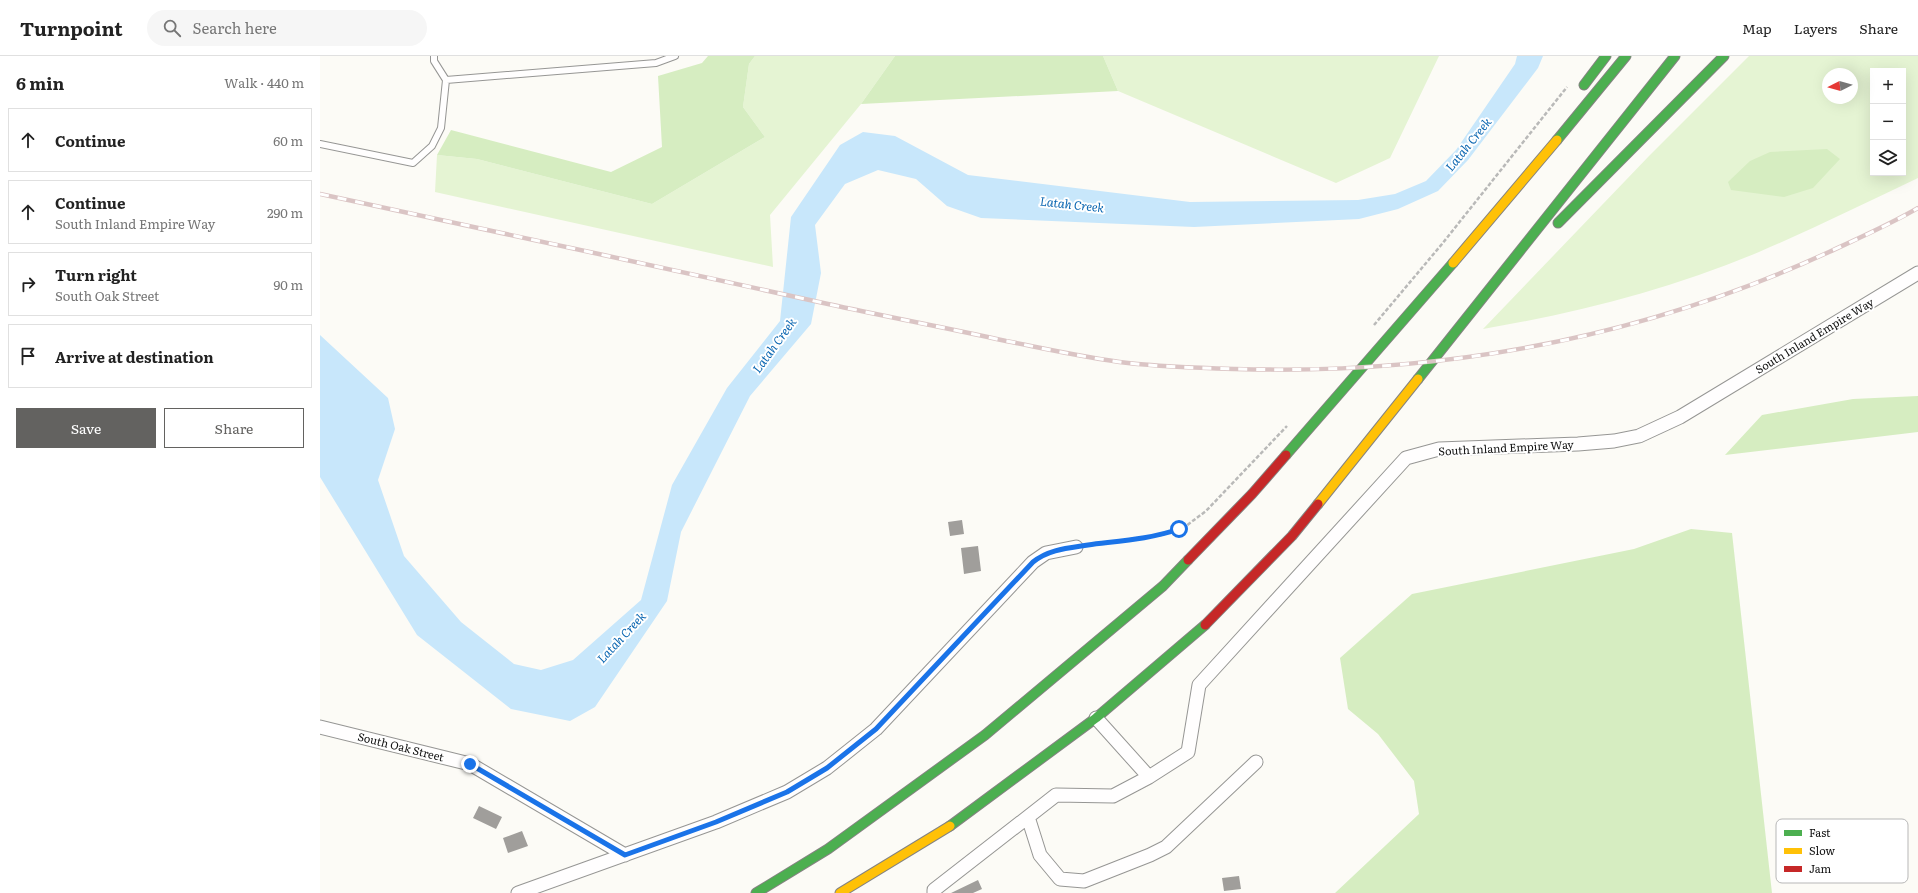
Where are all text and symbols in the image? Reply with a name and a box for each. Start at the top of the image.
search box [147,10,427,46]
text: Turnpoint [20,14,123,42]
text: Search here [193,16,277,39]
icon: search [161,17,183,39]
text: Map [1742,18,1772,38]
text: Layers [1794,18,1837,38]
text: Share [1859,18,1898,38]
north arrow [1822,68,1858,104]
map controls [1870,68,1906,176]
button: + [1870,68,1906,104]
text: 6 min [16,70,64,95]
text: Walk · 440 m [224,73,304,92]
button: − [1870,104,1906,140]
water label: Latah Creek [1441,113,1496,175]
icon: ahead [17,129,39,151]
text: Continue [55,129,125,152]
text: 60 m [273,131,303,150]
button: layers [1870,140,1906,176]
text: Continue [55,191,125,214]
water label: Latah Creek [1039,192,1105,216]
icon: ahead [17,201,39,223]
text: 290 m [267,203,303,222]
text: South Inland Empire Way [55,214,215,233]
text: Turn right [55,263,137,286]
icon: right [17,273,39,295]
text: 90 m [273,275,303,294]
text: South Oak Street [55,286,159,305]
street label: South Inland Empire Way [1752,293,1877,377]
water label: Latah Creek [748,313,800,376]
icon: arrive [17,345,39,367]
text: Arrive at destination [55,345,214,368]
button: Save [16,408,156,448]
button: Share [164,408,304,448]
street label: South Inland Empire Way [1438,435,1575,459]
route start [1170,520,1188,538]
water label: Latah Creek [592,607,650,667]
street label: South Oak Street [356,728,446,765]
route end [461,755,479,773]
legend [1776,819,1908,883]
text: Fast [1809,824,1831,840]
text: Slow [1809,842,1835,858]
text: Jam [1809,860,1832,876]

